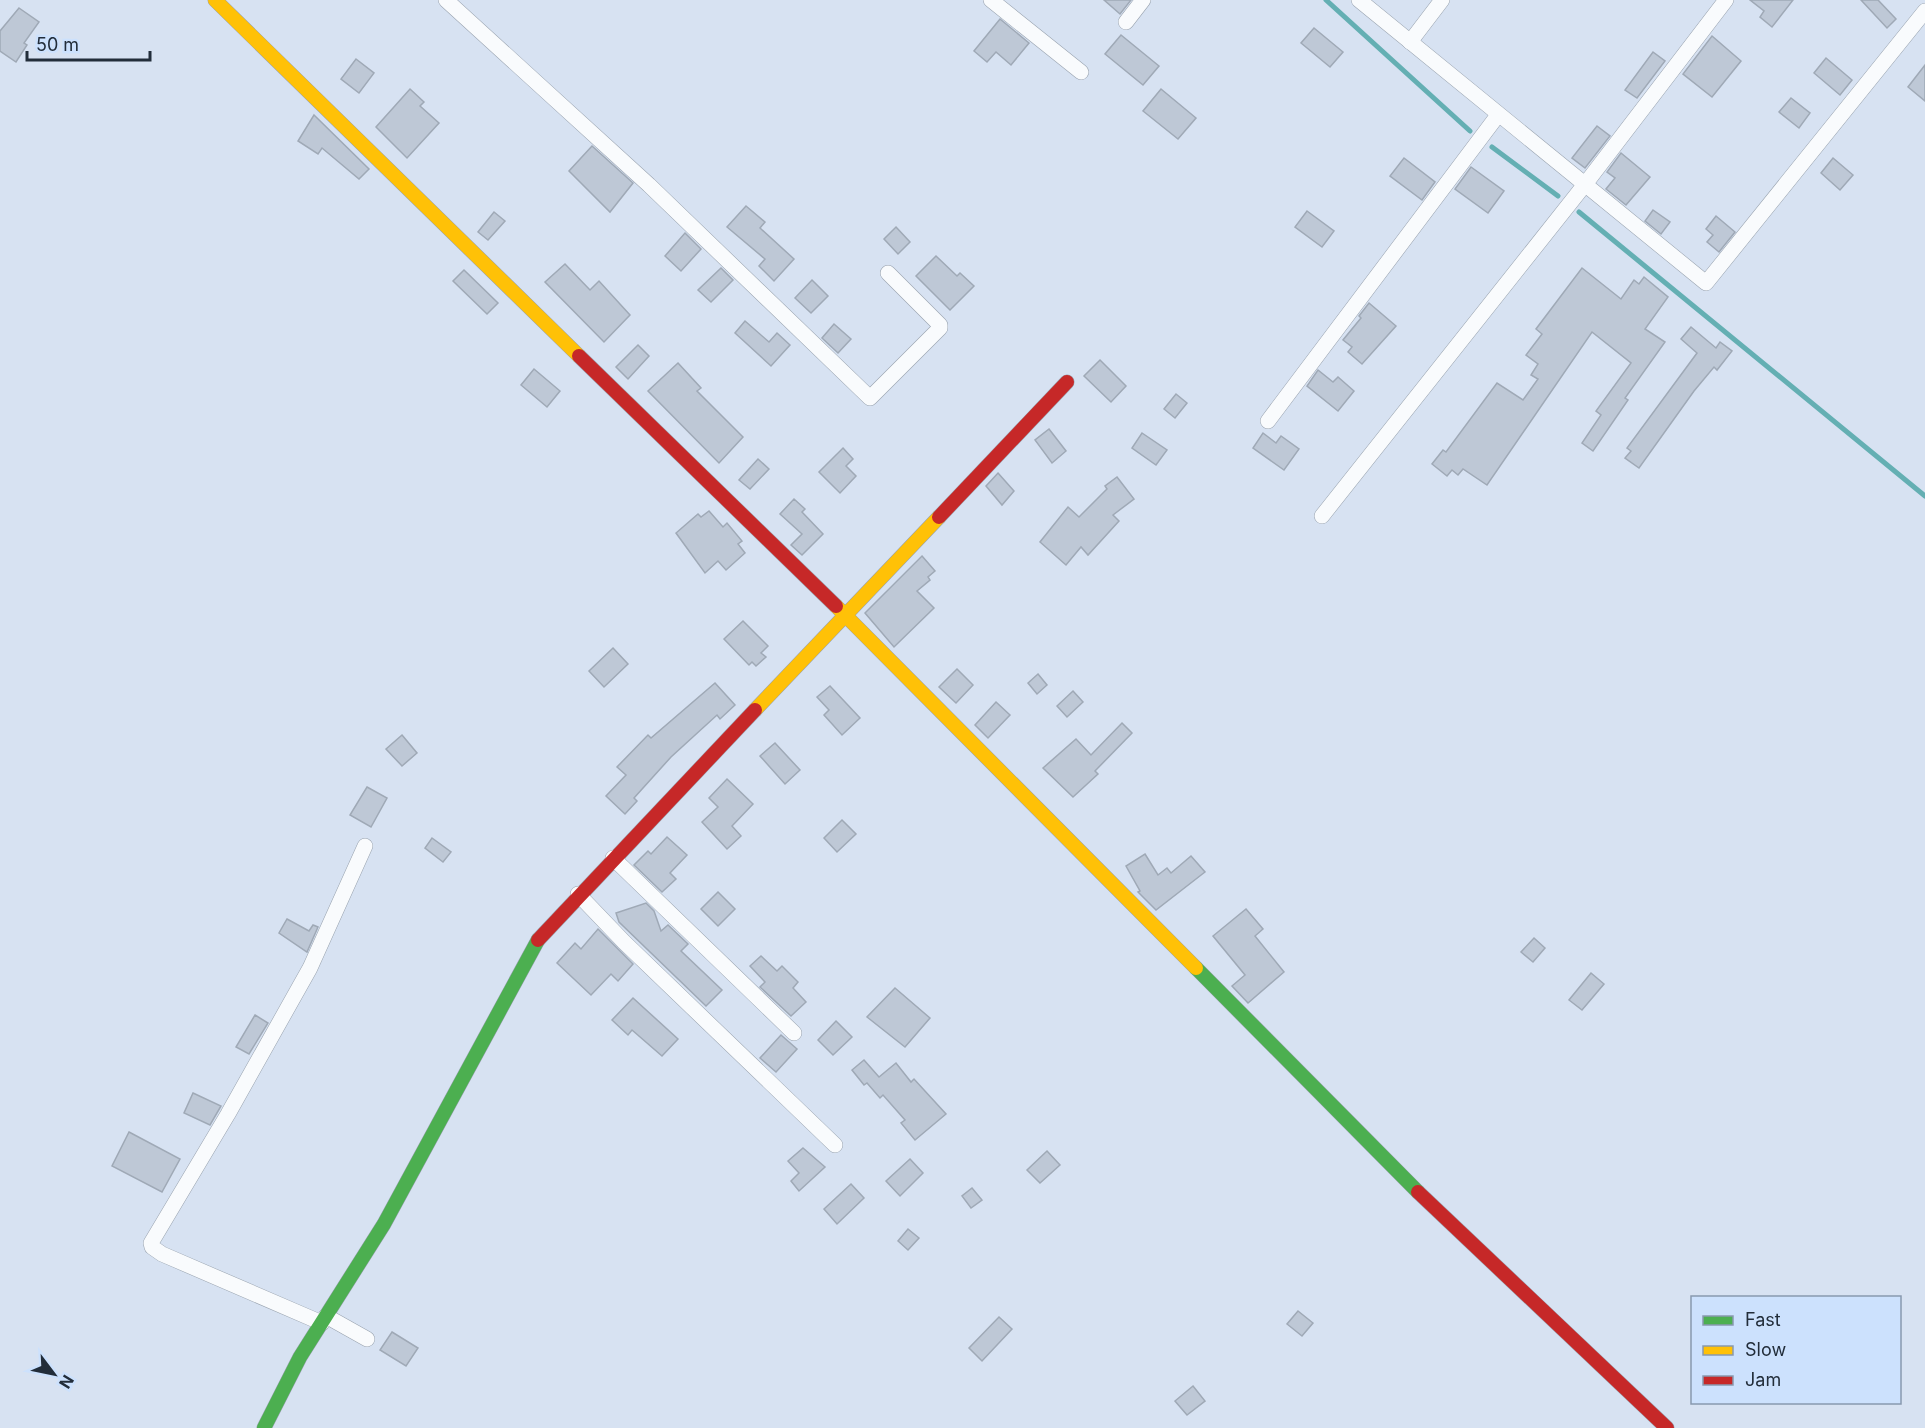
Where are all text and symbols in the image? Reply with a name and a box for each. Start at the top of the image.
scale bar [27,24,150,62]
text: 50 m [36,34,79,55]
legend [1691,1296,1901,1404]
text: Fast [1745,1309,1781,1330]
text: Slow [1745,1339,1786,1360]
north arrow [24,1344,84,1404]
text: Jam [1745,1369,1781,1390]
text: N [55,1371,78,1392]

